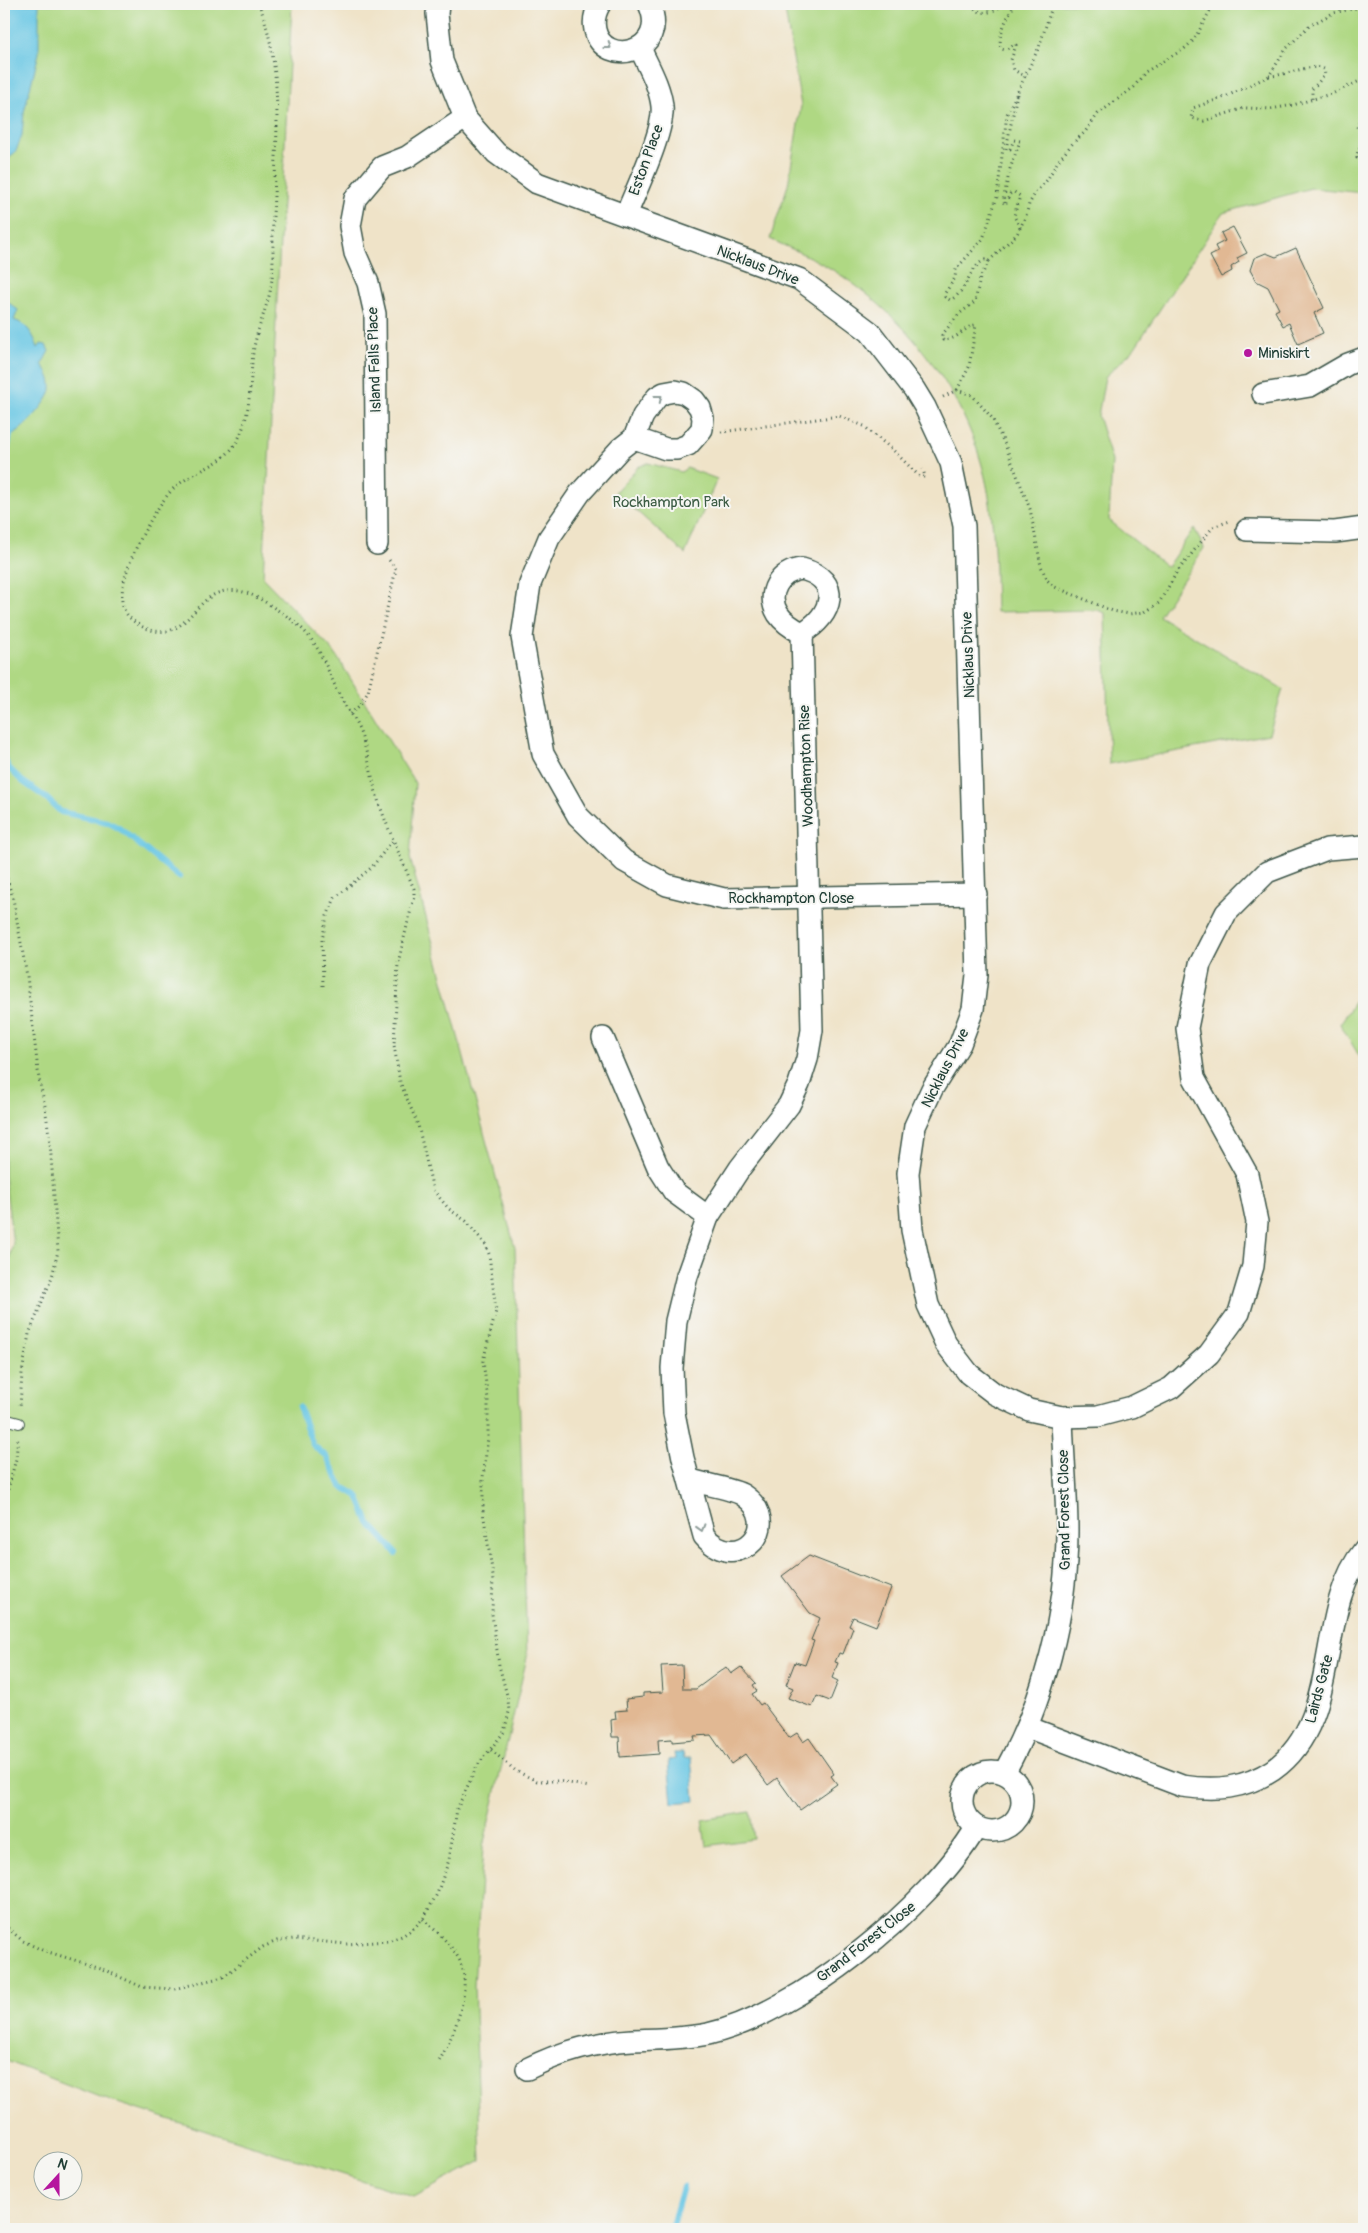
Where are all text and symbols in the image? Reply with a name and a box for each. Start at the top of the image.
one-way arrow [602,40,611,48]
street label: Eston Place [625,122,668,198]
street label: Nicklaus Drive [714,241,802,290]
street label: Island Falls Place [363,306,386,413]
place label: Miniskirt [1258,344,1310,363]
marker: Miniskirt [1242,347,1254,359]
one-way arrow [654,395,663,404]
park label: Rockhampton Park [613,493,730,512]
street label: Nicklaus Drive [957,611,980,699]
street label: Woodhampton Rise [795,704,818,827]
street label: Rockhampton Close [728,889,854,908]
street label: Nicklaus Drive [917,1025,974,1111]
street label: Grand Forest Close [1054,1449,1075,1570]
one-way arrow [696,1523,706,1531]
street label: Lairds Gate [1301,1652,1338,1726]
street label: Grand Forest Close [813,1897,920,1987]
north arrow [32,2150,82,2200]
text: N [55,2155,70,2174]

